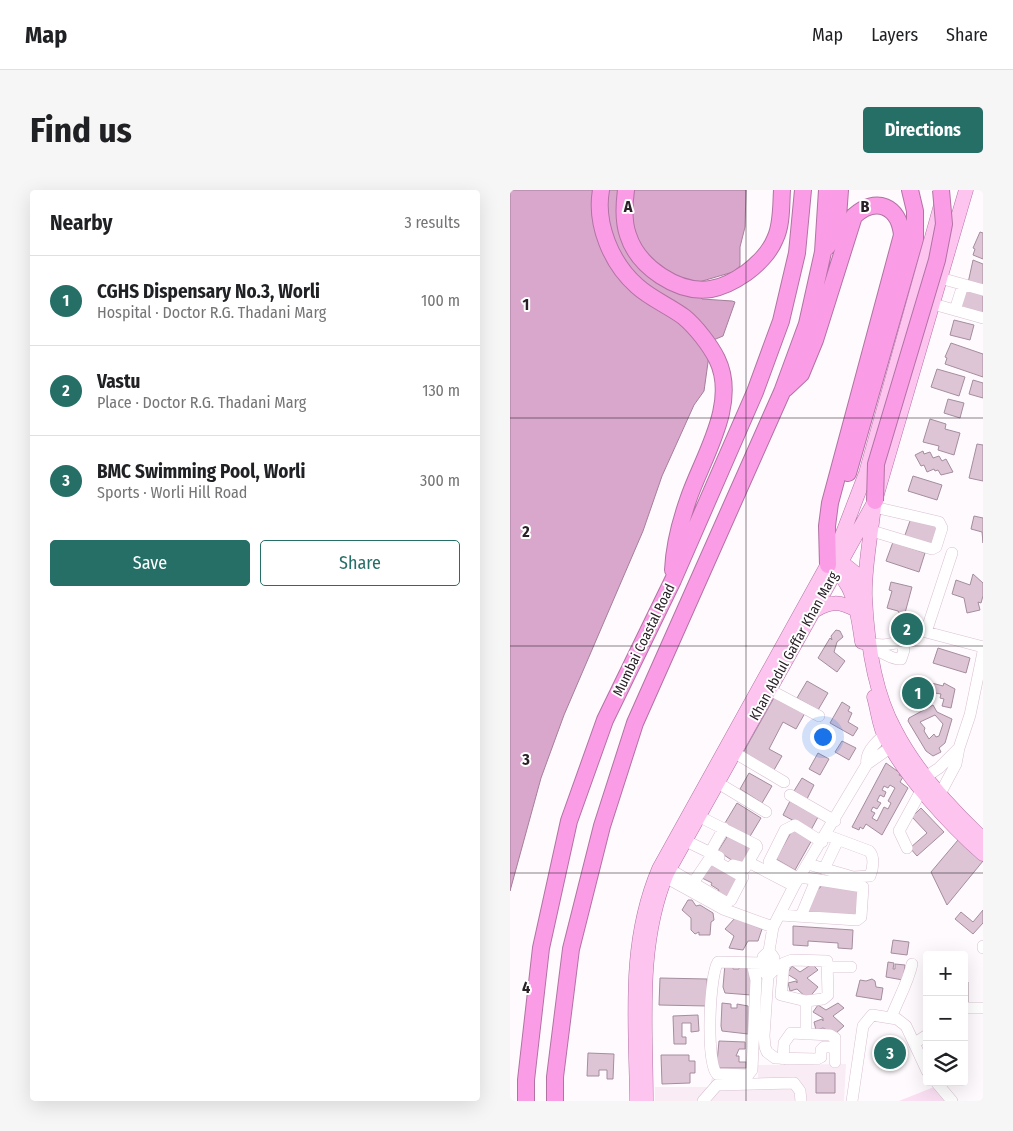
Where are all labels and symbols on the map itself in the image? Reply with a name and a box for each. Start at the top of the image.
text: A [623,197,633,216]
text: B [861,197,870,216]
text: 1 [523,295,529,314]
text: 2 [521,522,530,541]
street label: Khan Abdul Gaffar Khan Marg [746,568,842,723]
street label: Mumbai Coastal Road [609,581,679,699]
pin: 2 [891,610,923,648]
pin: 1 [902,674,934,712]
your location [810,724,836,750]
text: 3 [521,750,530,769]
text: 4 [522,978,530,997]
pin: 3 [874,1034,906,1072]

